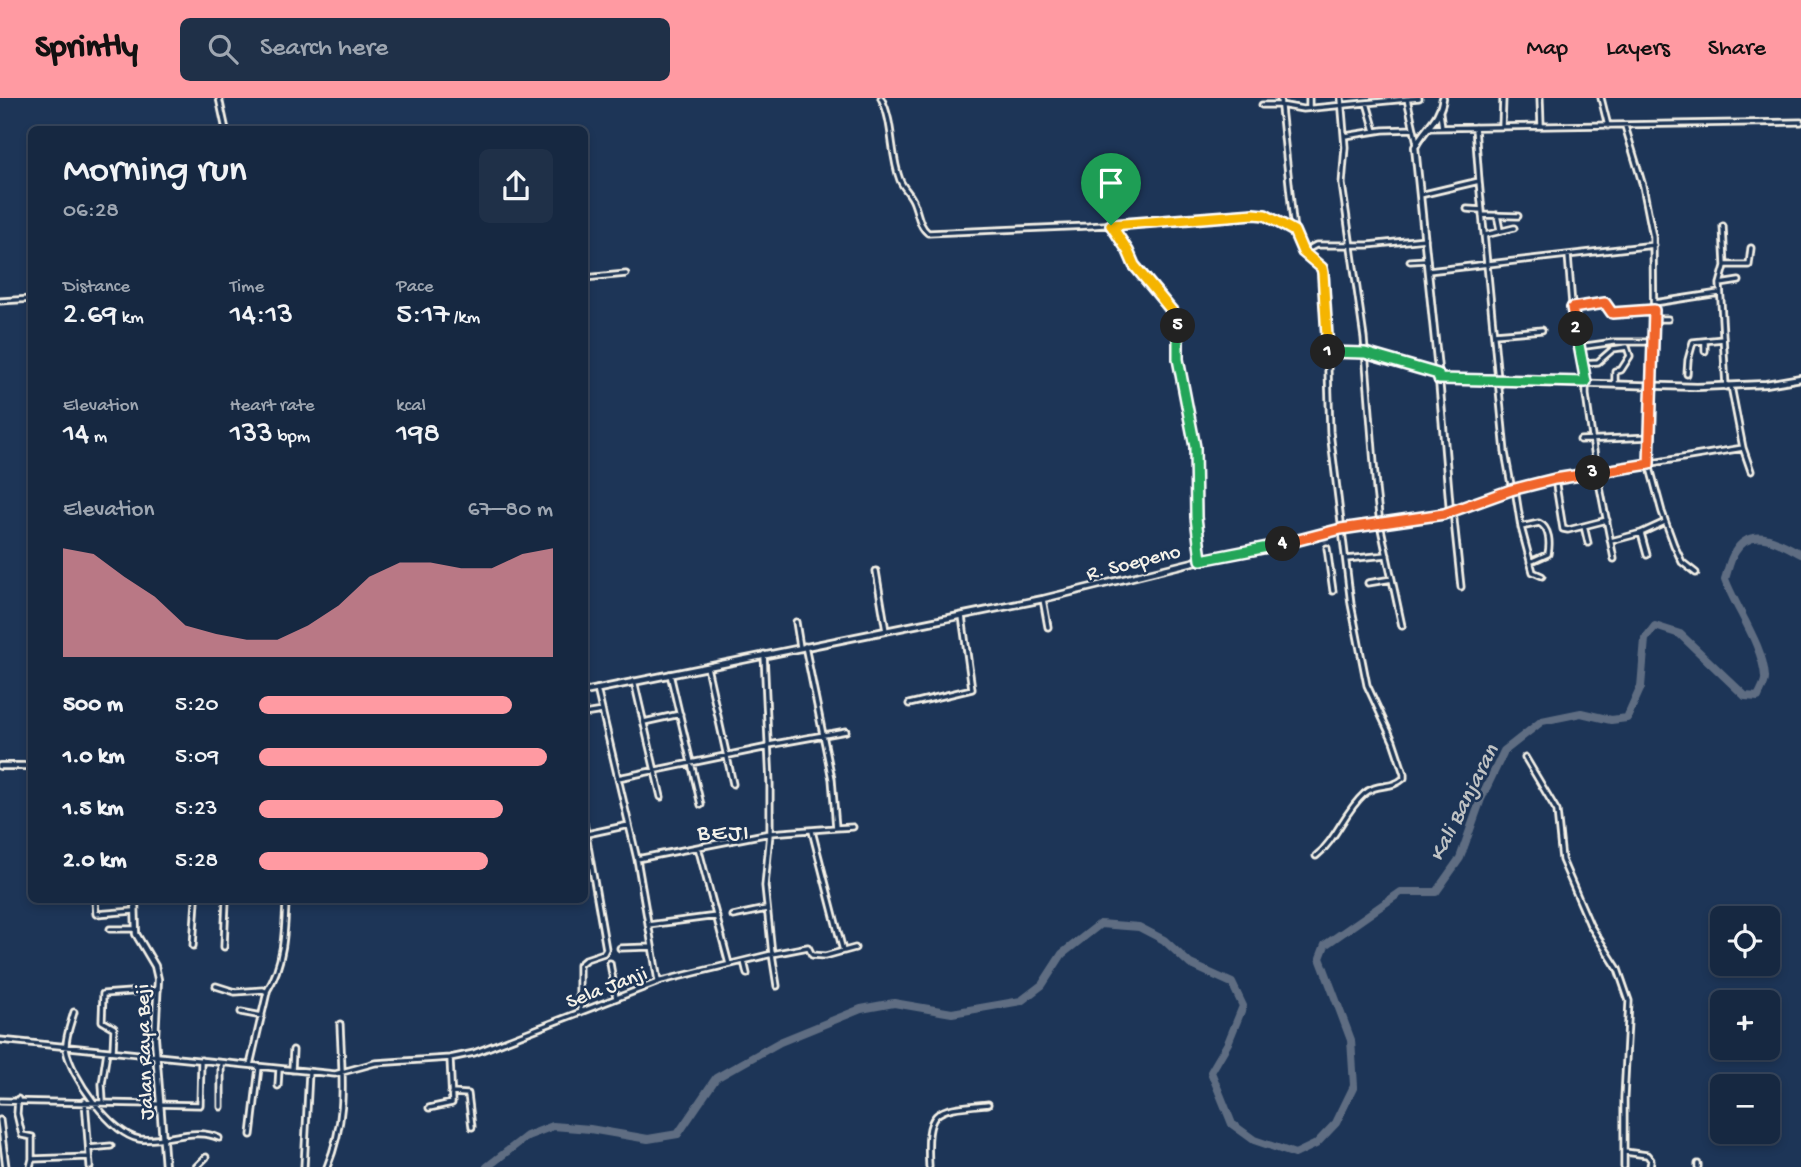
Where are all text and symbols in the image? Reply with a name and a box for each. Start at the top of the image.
search box [180,18,670,81]
text: Sprintly [35,30,138,68]
icon: search [204,30,242,68]
text: Search here [260,34,388,65]
text: Map [1526,35,1568,64]
text: Layers [1606,35,1670,64]
text: Share [1708,35,1766,64]
button: share [479,149,553,223]
text: Morning run [63,150,247,194]
pin [1081,153,1141,225]
icon: arrive [1092,164,1130,202]
text: 06:28 [63,198,119,225]
text: Distance [63,276,130,299]
text: Time [230,276,264,299]
text: Pace [396,276,434,299]
text: 2.69 [63,299,117,334]
text: 14:13 [230,299,293,334]
text: 5:17 [396,299,449,334]
text: km [117,307,144,330]
text: /km [449,307,480,330]
pin: 5 [1160,308,1196,344]
pin: 2 [1558,312,1594,346]
text: 5 [1173,314,1183,337]
text: 2 [1571,317,1580,340]
pin: 1 [1310,334,1346,370]
text: 1 [1324,340,1331,363]
text: Elevation [63,395,139,418]
text: Heart rate [230,395,315,418]
text: kcal [396,395,426,418]
text: 14 [63,418,89,453]
text: 133 [230,418,273,453]
text: 198 [396,418,440,453]
text: m [89,426,107,449]
text: bpm [273,426,310,449]
pin: 3 [1576,456,1610,490]
text: 3 [1588,461,1597,484]
text: Elevation [63,497,154,524]
text: 67–80 m [468,497,553,524]
pin: 4 [1266,526,1300,562]
text: 4 [1278,532,1287,555]
street label: R. Soepeno [1084,541,1184,588]
text: 500 m [63,692,123,719]
text: 5:20 [175,692,219,719]
water label: Kali Banjaran [1424,740,1507,867]
text: 1.0 km [63,744,125,771]
text: 5:09 [175,744,219,771]
text: 1.5 km [63,796,124,823]
text: 5:23 [175,796,218,823]
district label: BEJI [696,820,751,849]
text: 2.0 km [63,848,127,875]
text: 5:28 [175,848,218,875]
map controls [1710,906,1780,1144]
button: locate [1710,906,1780,976]
street label: Sela Janji [563,962,652,1016]
street label: Jalan Raya Beji [132,984,161,1120]
button: + [1710,990,1780,1060]
button: − [1710,1074,1780,1144]

